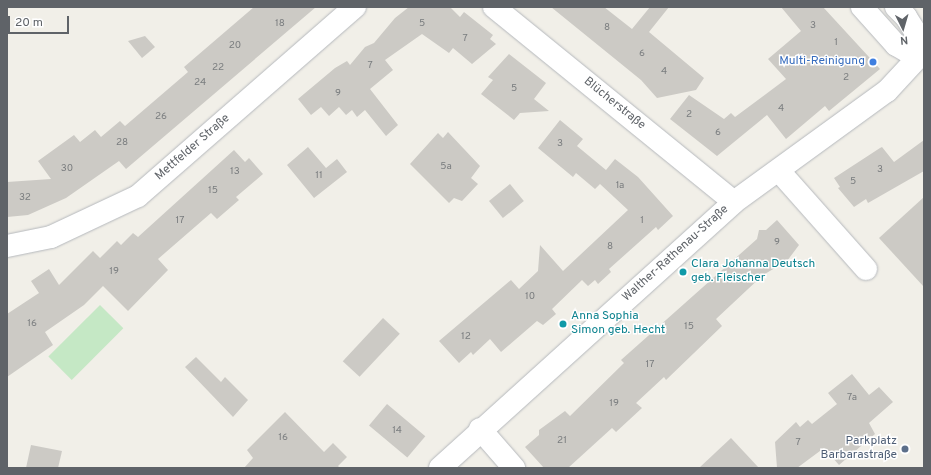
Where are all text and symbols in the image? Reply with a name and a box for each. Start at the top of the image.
scale bar [10,8,71,34]
north arrow [883,8,923,48]
text: 20 m [15,15,43,31]
house number: 18 [275,18,285,30]
house number: 5 [419,18,425,30]
house number: 3 [810,20,816,32]
house number: 8 [604,22,610,34]
house number: 7 [462,33,468,45]
text: N [899,33,909,47]
house number: 1 [834,37,838,49]
house number: 20 [229,40,241,52]
house number: 6 [639,48,645,60]
place label: Multi-Reinigung [779,55,865,69]
marker: Multi-Reinigung [868,57,878,67]
house number: 7 [367,60,373,72]
house number: 22 [212,62,224,74]
house number: 4 [661,66,667,78]
house number: 2 [843,72,849,84]
street label: Blücherstraße [580,75,648,133]
house number: 24 [194,77,206,89]
house number: 5 [511,83,517,95]
house number: 9 [335,88,341,100]
house number: 4 [778,103,784,115]
house number: 2 [686,109,692,121]
house number: 26 [155,111,167,123]
street label: Mettfelder Straße [153,112,233,184]
house number: 6 [715,127,721,139]
house number: 28 [116,137,128,149]
house number: 3 [557,138,563,150]
house number: 5a [440,161,452,173]
house number: 30 [61,163,73,175]
house number: 3 [877,164,883,176]
house number: 13 [230,166,240,178]
house number: 11 [315,170,323,182]
house number: 5 [850,176,856,188]
house number: 1a [616,180,624,192]
house number: 15 [208,185,218,197]
house number: 32 [19,192,31,204]
street label: Walther-Rathenau-Straße [620,203,732,305]
house number: 17 [176,215,184,227]
house number: 1 [640,215,644,227]
house number: 9 [774,237,780,249]
house number: 8 [607,241,613,253]
place label: Clara Johanna Deutsch geb. Fleischer [691,258,815,286]
house number: 19 [109,266,119,278]
marker: Clara Johanna Deutsch geb. Fleischer [678,267,688,277]
house number: 10 [525,291,535,303]
place label: Anna Sophia Simon geb. Hecht [571,310,665,338]
house number: 16 [27,318,37,330]
marker: Anna Sophia Simon geb. Hecht [558,319,568,329]
house number: 15 [684,321,694,333]
house number: 12 [461,331,471,343]
house number: 17 [646,359,654,371]
house number: 7a [847,392,857,404]
house number: 19 [609,398,619,410]
house number: 14 [392,425,402,437]
house number: 16 [278,432,288,444]
house number: 21 [557,435,567,447]
place label: Parkplatz Barbarastraße [820,435,897,463]
house number: 7 [795,437,801,449]
marker: Parkplatz Barbarastraße [900,444,910,454]

